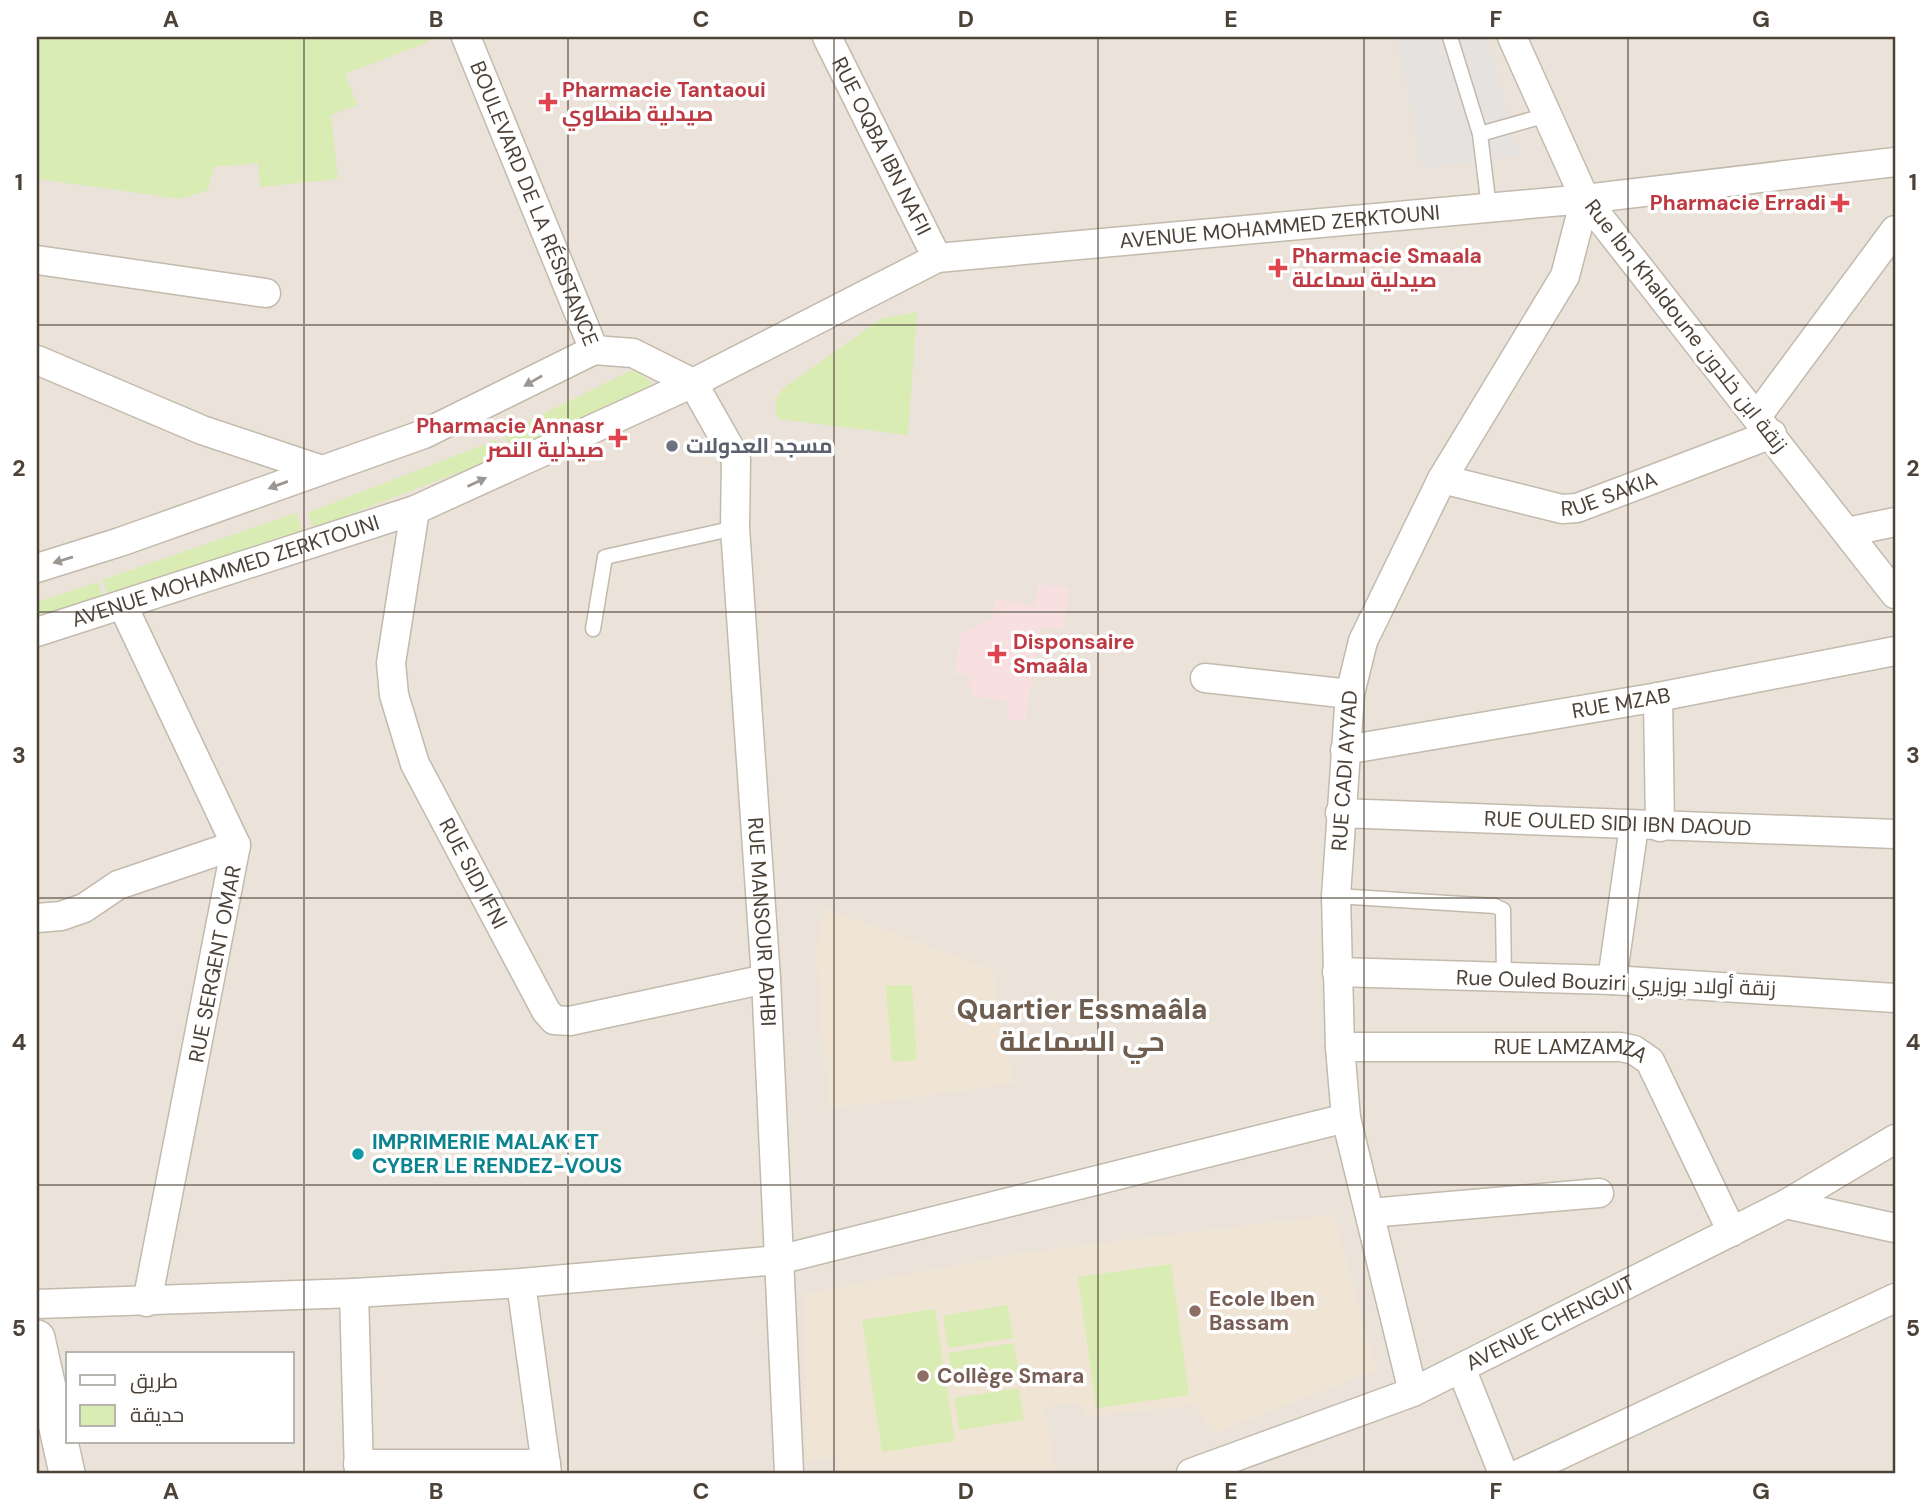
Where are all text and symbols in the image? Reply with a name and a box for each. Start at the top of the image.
text: A [163,4,179,34]
text: B [429,4,443,34]
text: C [693,4,709,34]
text: D [958,4,974,34]
text: E [1224,4,1238,34]
text: F [1490,4,1503,34]
text: G [1752,4,1770,34]
street label: RUE OQBA IBN NAFII [825,52,937,240]
street label: BOULEVARD DE LA RÉSISTANCE [463,57,605,350]
place label: Pharmacie Tantaoui صيدلية طنطاوي [562,76,766,131]
marker: Pharmacie Tantaoui صيدلية طنطاوي [540,94,556,110]
text: 1 [15,167,23,197]
text: 1 [1909,167,1917,197]
place label: Pharmacie Erradi [1650,189,1826,217]
street label: Rue Ibn Khaldoune زنقة ابن خلدون [1578,194,1794,458]
marker: Pharmacie Erradi [1832,195,1848,211]
street label: AVENUE MOHAMMED ZERKTOUNI [1118,198,1441,255]
place label: Pharmacie Smaala صيدلية سماعلة [1292,242,1482,294]
marker: Pharmacie Smaala صيدلية سماعلة [1270,260,1286,276]
one-way arrow [524,375,543,387]
place label: Pharmacie Annasr صيدلية النصر [416,412,604,464]
marker: Pharmacie Annasr صيدلية النصر [610,430,626,446]
place label: مسجد العدولات [686,432,833,460]
marker: مسجد العدولات [664,438,680,454]
text: 2 [12,453,26,483]
text: 2 [1906,453,1920,483]
street label: RUE SAKIA [1560,465,1661,523]
one-way arrow [467,476,487,488]
one-way arrow [267,479,288,490]
street label: AVENUE MOHAMMED ZERKTOUNI [68,508,383,634]
one-way arrow [52,555,73,565]
place label: Disponsaire Smaâla [1013,628,1135,680]
marker: Disponsaire Smaâla [987,644,1007,664]
street label: RUE MZAB [1570,681,1673,725]
street label: RUE CADI AYYAD [1325,689,1364,852]
text: 3 [12,740,26,770]
text: 3 [1906,740,1920,770]
street label: RUE OULED SIDI IBN DAOUD [1484,804,1752,843]
street label: RUE SIDI IFNI [432,813,514,934]
street label: RUE MANSOUR DAHBI [741,816,782,1027]
street label: RUE SERGENT OMAR [182,863,248,1065]
street label: Rue Ouled Bouziri زنقة أولاد بوزيري [1455,963,1776,1005]
district label: Quartier Essmaâla حي السماعلة [957,991,1207,1064]
text: 4 [12,1027,27,1057]
text: 4 [1906,1027,1921,1057]
street label: RUE LAMZAMZA [1494,1033,1654,1070]
place label: IMPRIMERIE MALAK ET CYBER LE RENDEZ-VOUS [372,1128,622,1180]
marker: IMPRIMERIE MALAK ET CYBER LE RENDEZ-VOUS [350,1146,366,1162]
street label: AVENUE CHENGUIT [1461,1268,1640,1377]
place label: Ecole Iben Bassam [1209,1285,1315,1337]
marker: Ecole Iben Bassam [1187,1303,1203,1319]
text: 5 [12,1313,26,1343]
text: 5 [1906,1313,1920,1343]
legend [66,1352,294,1444]
place label: Collège Smara [937,1362,1084,1390]
text: طريق [130,1367,178,1395]
marker: Collège Smara [915,1368,931,1384]
text: حديقة [130,1401,184,1429]
text: A [163,1476,179,1506]
text: B [429,1476,443,1506]
text: C [693,1476,709,1506]
text: D [958,1476,974,1506]
text: E [1224,1476,1238,1506]
text: F [1490,1476,1503,1506]
text: G [1752,1476,1770,1506]

